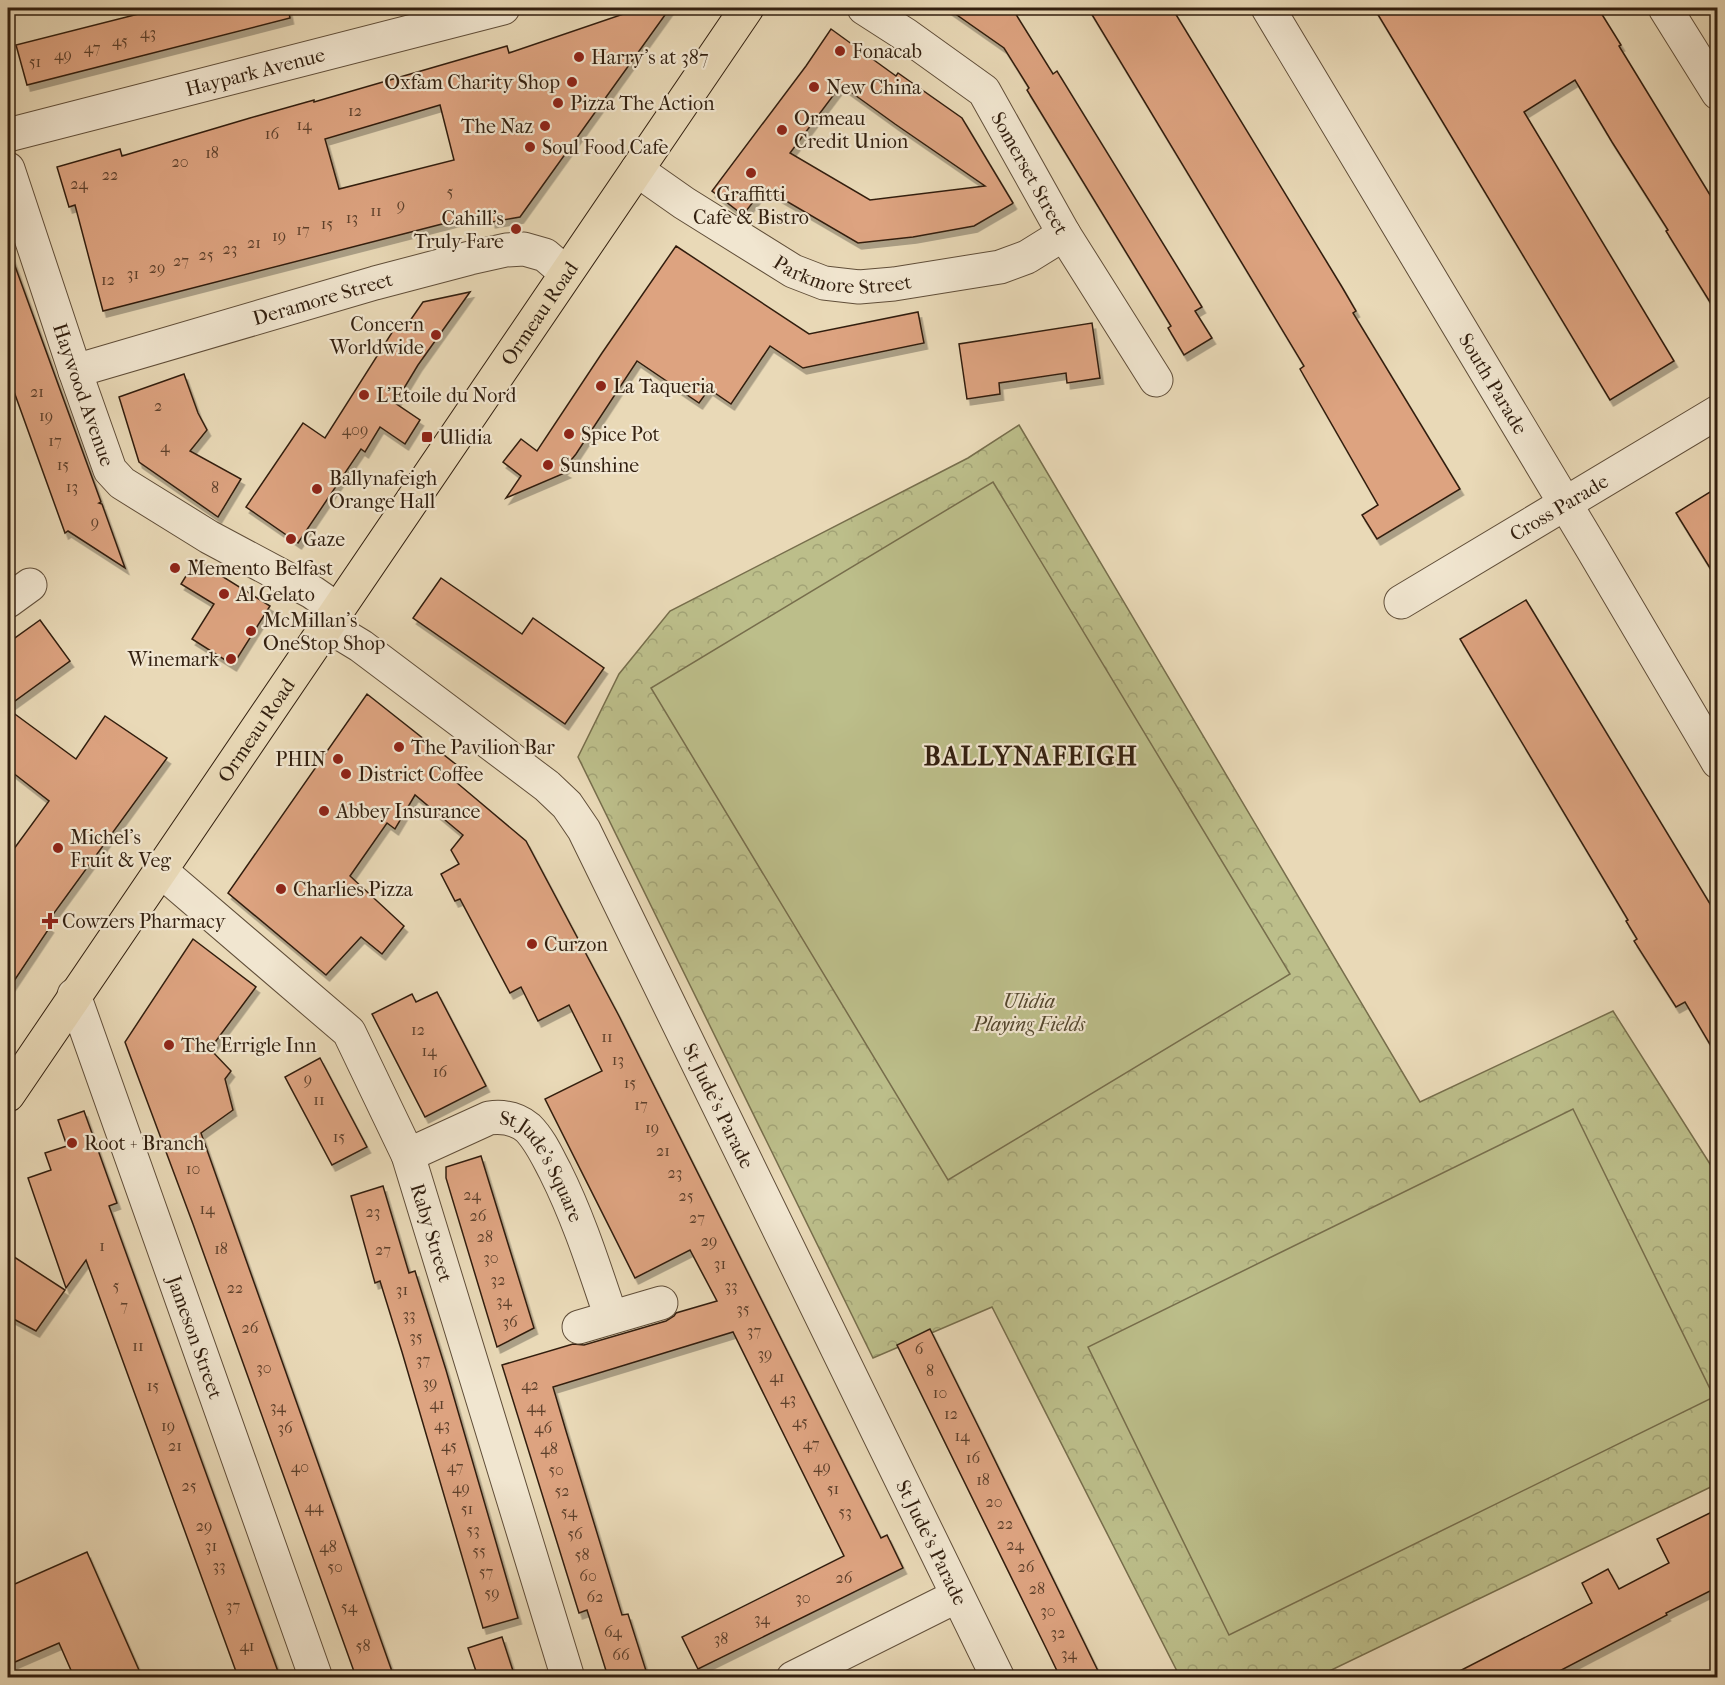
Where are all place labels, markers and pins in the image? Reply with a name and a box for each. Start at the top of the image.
place label: Fonacab [852,40,922,63]
marker: Fonacab [833,44,847,58]
place label: Harry's at 387 [591,46,709,69]
marker: Harry's at 387 [572,50,586,64]
place label: Oxfam Charity Shop [384,71,560,94]
marker: Oxfam Charity Shop [565,75,579,89]
place label: New China [826,76,922,99]
marker: New China [807,80,821,94]
place label: Pizza The Action [570,92,715,115]
marker: Pizza The Action [551,96,565,110]
place label: Ormeau Credit Union [794,107,909,153]
place label: The Naz [461,115,533,138]
marker: The Naz [538,119,552,133]
marker: Ormeau Credit Union [775,123,789,137]
place label: Soul Food Cafe [542,136,669,159]
marker: Soul Food Cafe [523,140,537,154]
marker: Graffitti Cafe & Bistro [744,166,758,180]
place label: Graffitti Cafe & Bistro [693,183,809,229]
place label: Cahill's Truly Fare [414,207,504,253]
marker: Cahill's Truly Fare [509,222,523,236]
place label: Concern Worldwide [329,313,424,359]
marker: Concern Worldwide [429,328,443,342]
place label: La Taqueria [613,375,716,398]
marker: La Taqueria [594,379,608,393]
place label: L'Etoile du Nord [376,384,517,407]
marker: L'Etoile du Nord [357,388,371,402]
place label: Spice Pot [581,423,660,446]
place label: Ulidia [439,426,493,449]
marker: Spice Pot [562,427,576,441]
marker: Ulidia [420,430,434,444]
place label: Sunshine [560,454,639,477]
marker: Sunshine [541,458,555,472]
place label: Ballynafeigh Orange Hall [329,467,438,513]
marker: Ballynafeigh Orange Hall [310,482,324,496]
place label: Gaze [303,528,345,551]
marker: Gaze [284,532,298,546]
place label: Memento Belfast [187,557,333,580]
marker: Memento Belfast [168,561,182,575]
place label: Al Gelato [235,583,315,606]
marker: Al Gelato [217,587,231,601]
place label: McMillan's OneStop Shop [263,609,386,655]
marker: McMillan's OneStop Shop [244,624,258,638]
place label: Winemark [127,648,220,671]
marker: Winemark [224,652,238,666]
place label: The Pavilion Bar [411,736,555,759]
marker: The Pavilion Bar [392,740,406,754]
place label: PHIN [275,748,326,771]
marker: PHIN [331,752,345,766]
place label: District Coffee [358,763,484,786]
marker: District Coffee [339,767,353,781]
place label: Abbey Insurance [335,800,481,823]
marker: Abbey Insurance [317,804,331,818]
place label: Michel's Fruit & Veg [70,826,171,872]
marker: Michel's Fruit & Veg [51,841,65,855]
place label: Charlies Pizza [293,878,414,901]
marker: Charlies Pizza [274,882,288,896]
place label: Cowzers Pharmacy [62,910,227,933]
marker: Cowzers Pharmacy [43,914,57,928]
place label: Curzon [544,933,608,956]
marker: Curzon [525,937,539,951]
place label: The Errigle Inn [181,1034,317,1057]
marker: The Errigle Inn [162,1038,176,1052]
place label: Root + Branch [84,1132,205,1155]
marker: Root + Branch [65,1136,79,1150]

